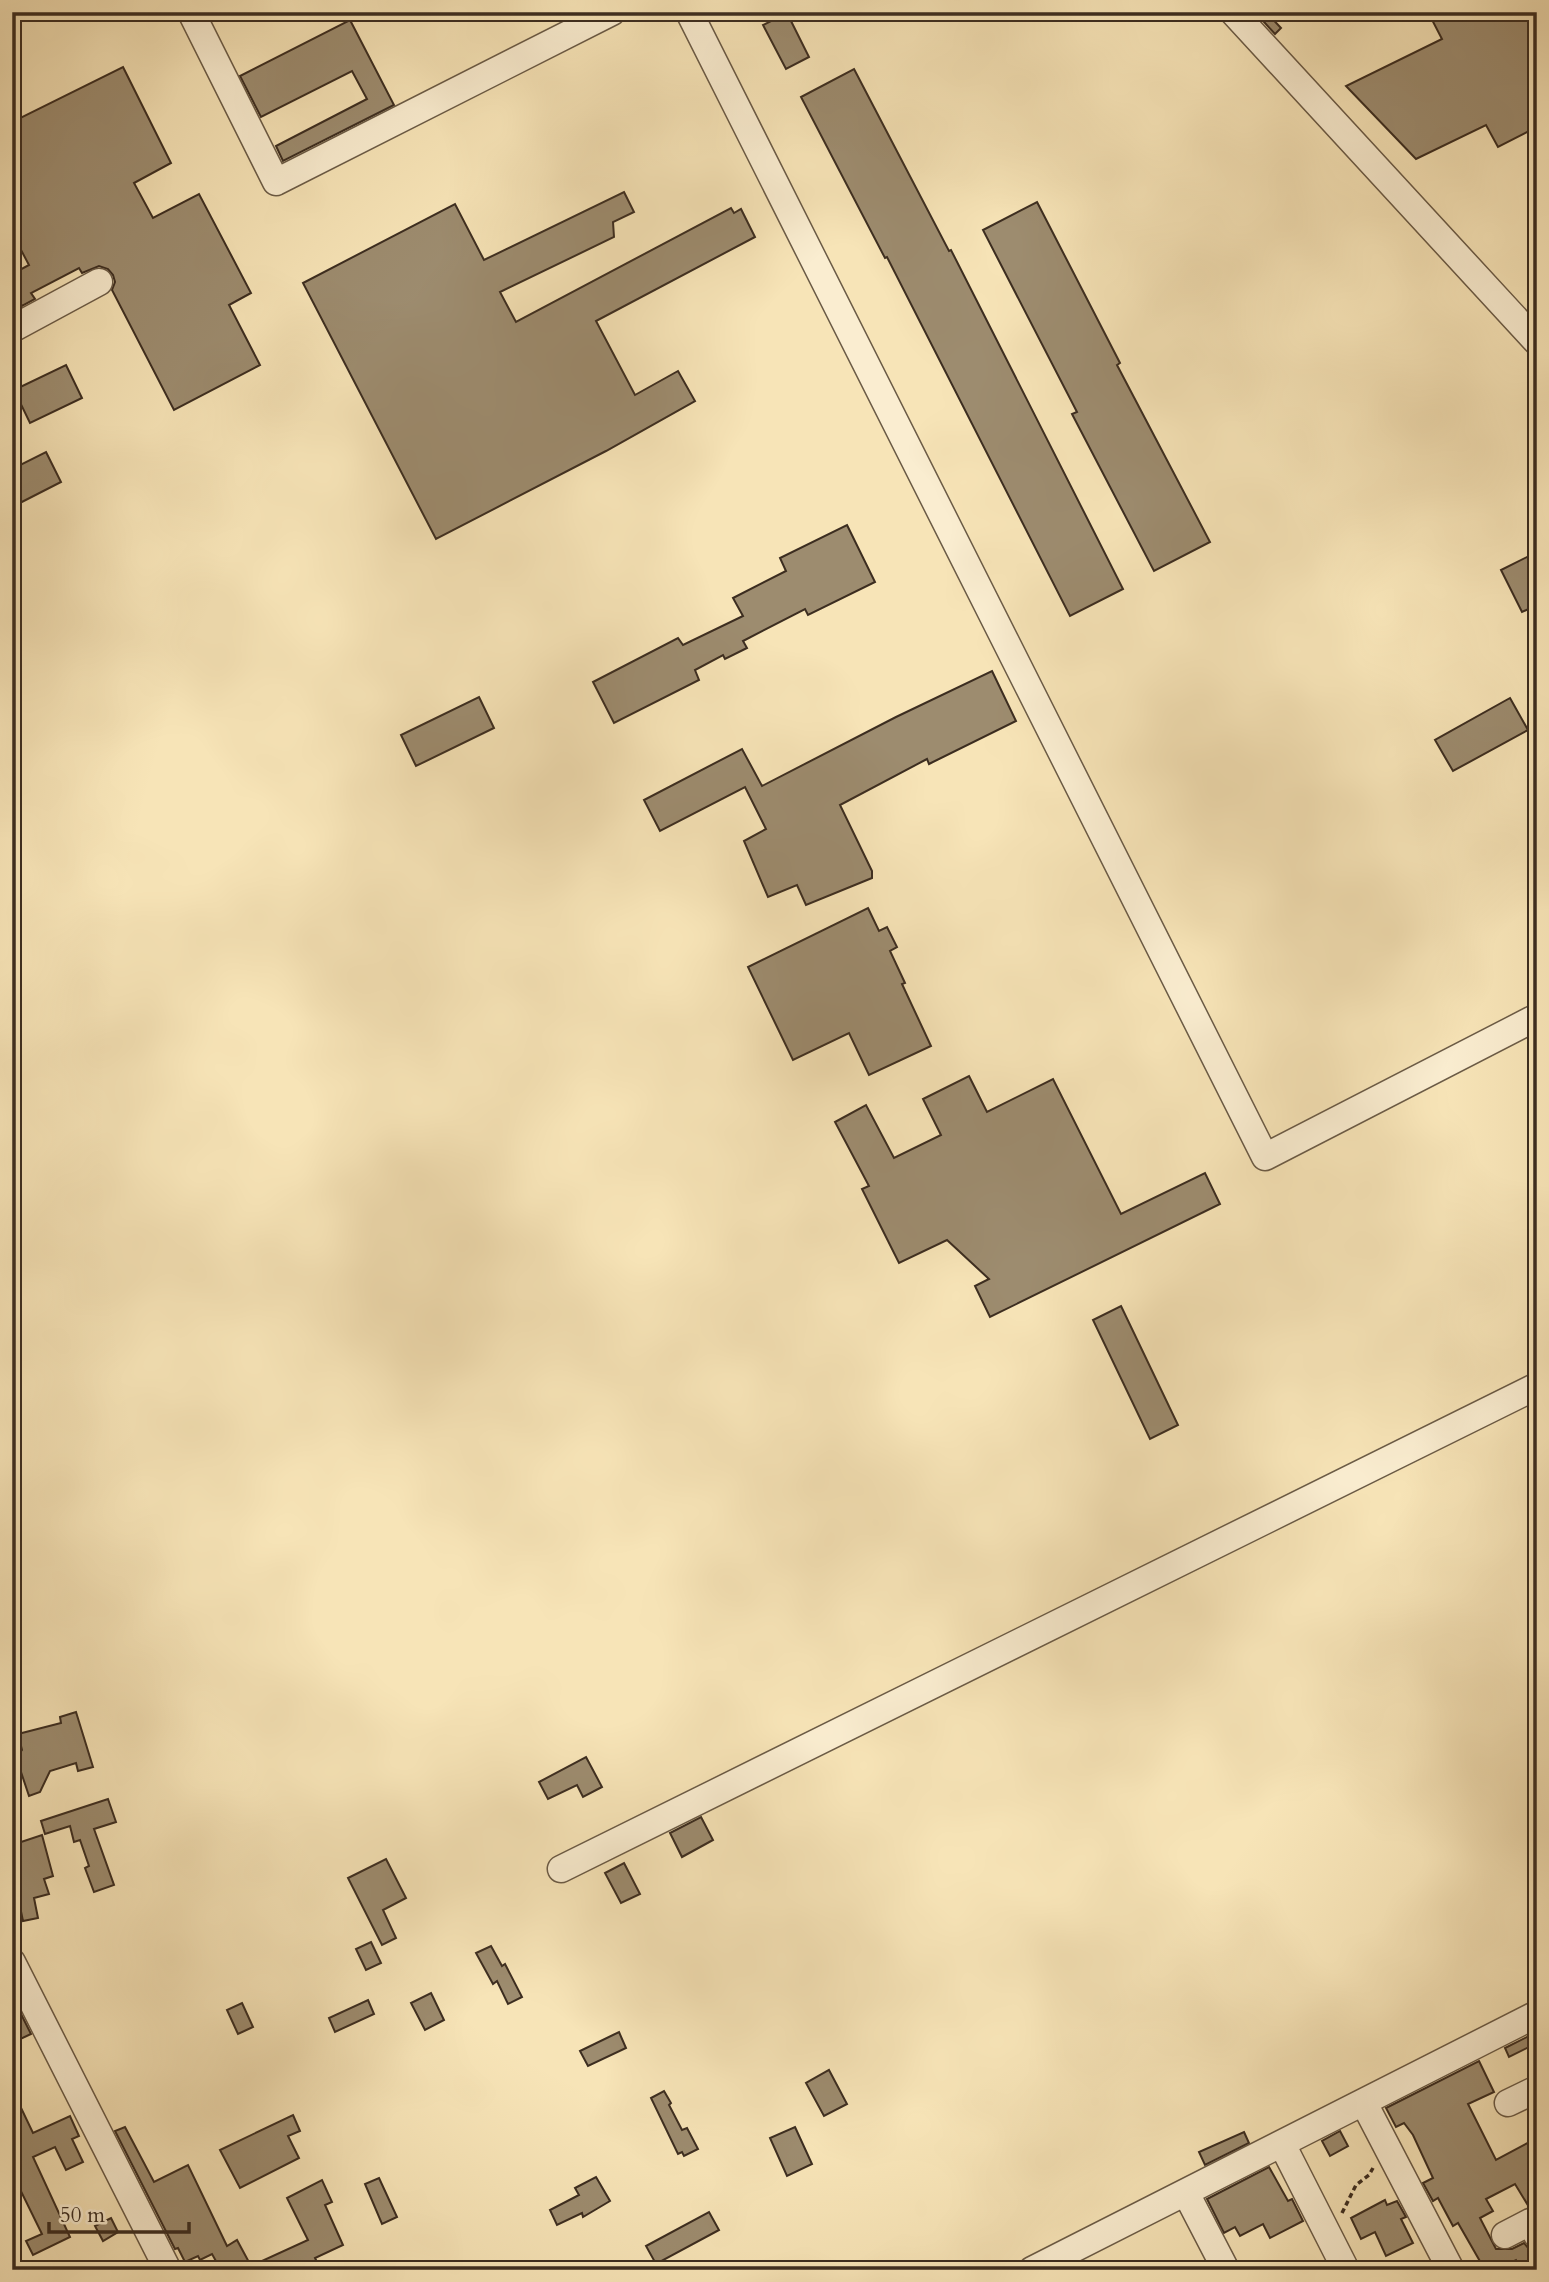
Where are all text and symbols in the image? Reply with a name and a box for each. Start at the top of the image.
scale bar [49,2191,189,2235]
text: 50 m [60,2201,105,2230]

